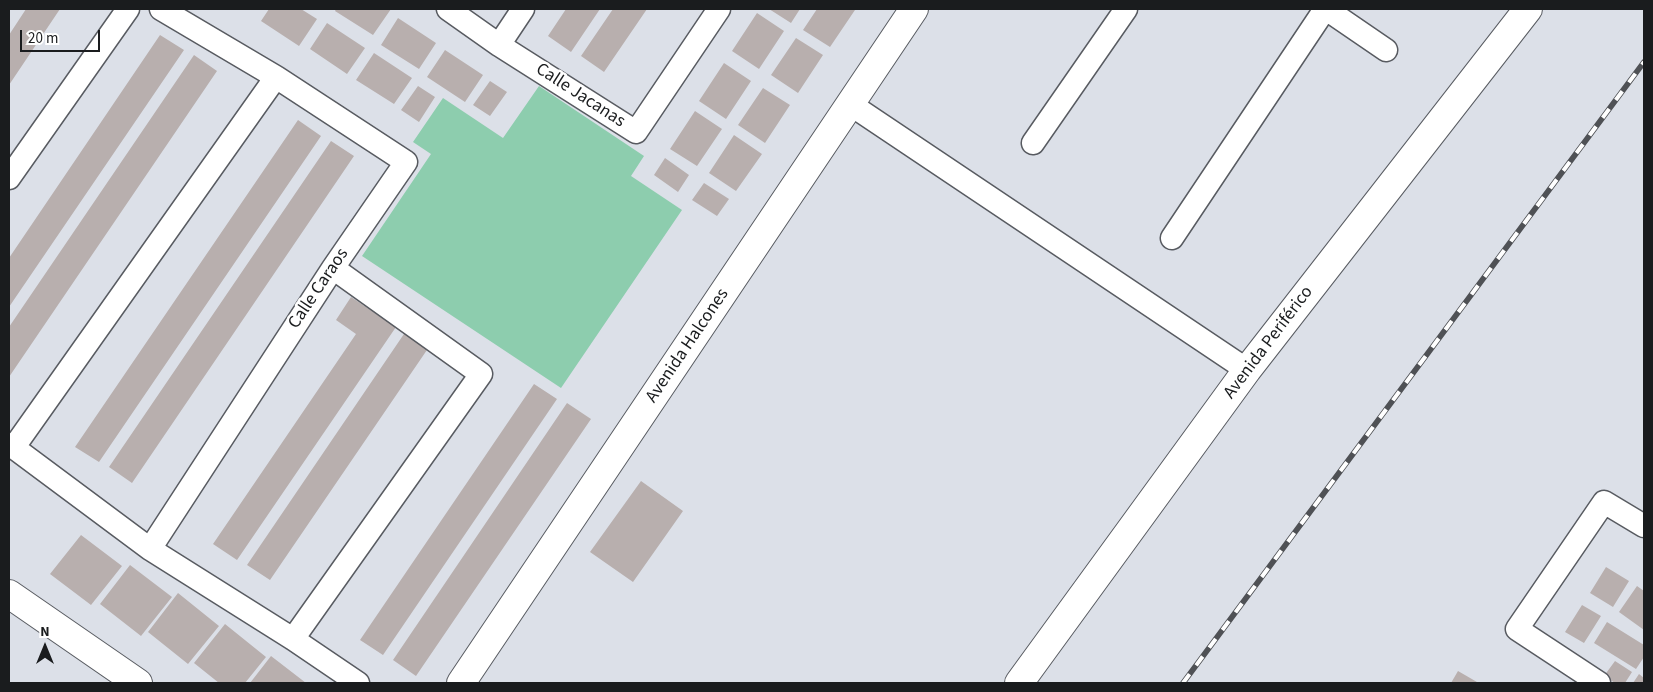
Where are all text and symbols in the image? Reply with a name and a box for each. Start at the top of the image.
scale bar [22,20,102,52]
text: 20 m [28,28,58,49]
street label: Calle Jacanas [531,59,629,133]
street label: Calle Caraos [284,245,354,333]
street label: Avenida Periférico [1220,282,1318,404]
street label: Avenida Halcones [642,285,734,407]
north arrow [20,622,70,672]
text: N [40,622,50,642]

